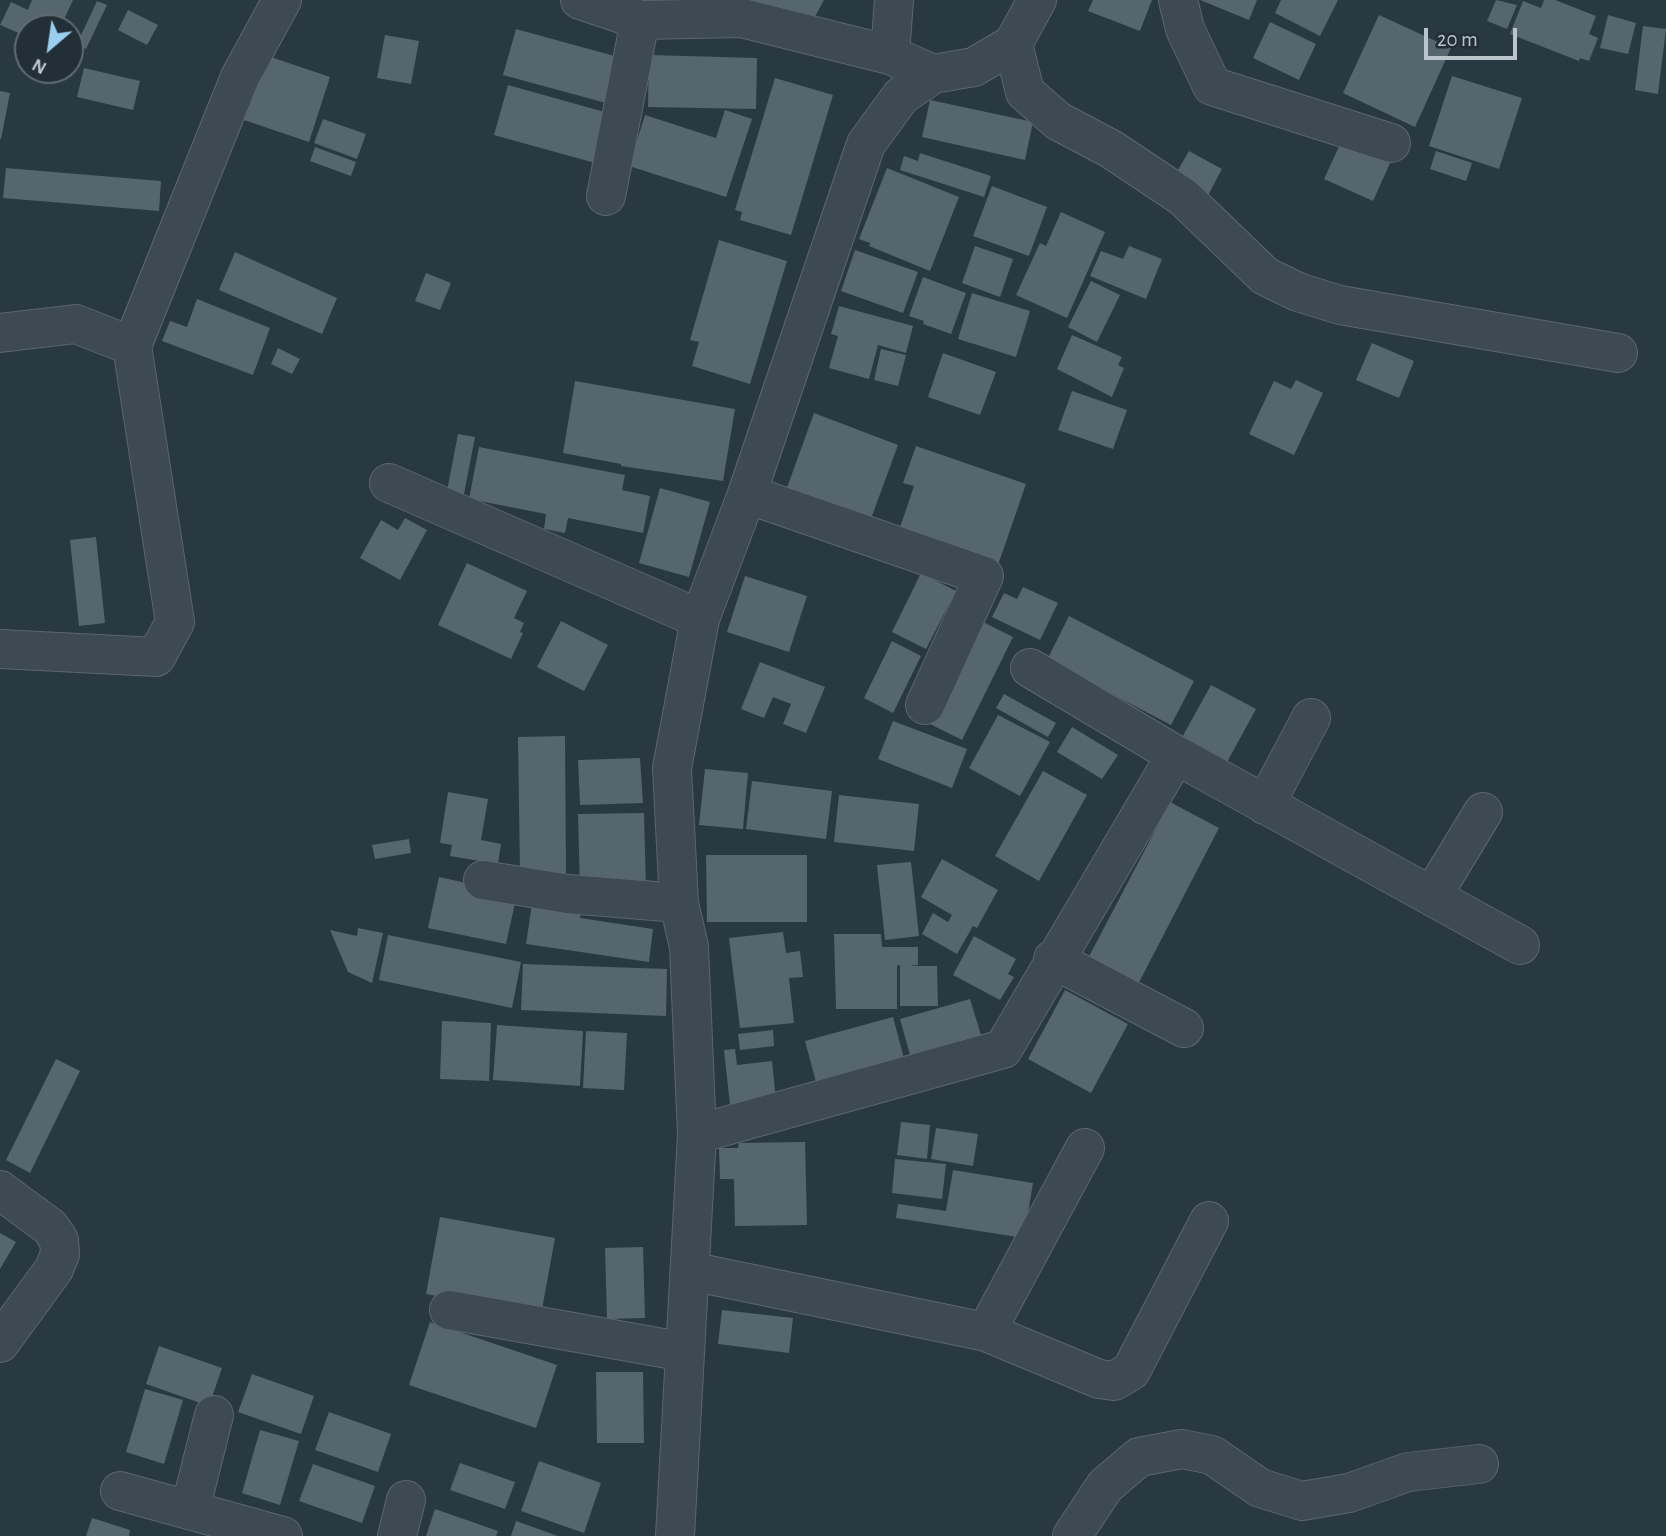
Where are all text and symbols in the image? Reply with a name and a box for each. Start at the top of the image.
north arrow [14,14,84,84]
scale bar [1428,14,1521,58]
text: 20 m [1437,29,1478,50]
text: N [29,55,50,78]

